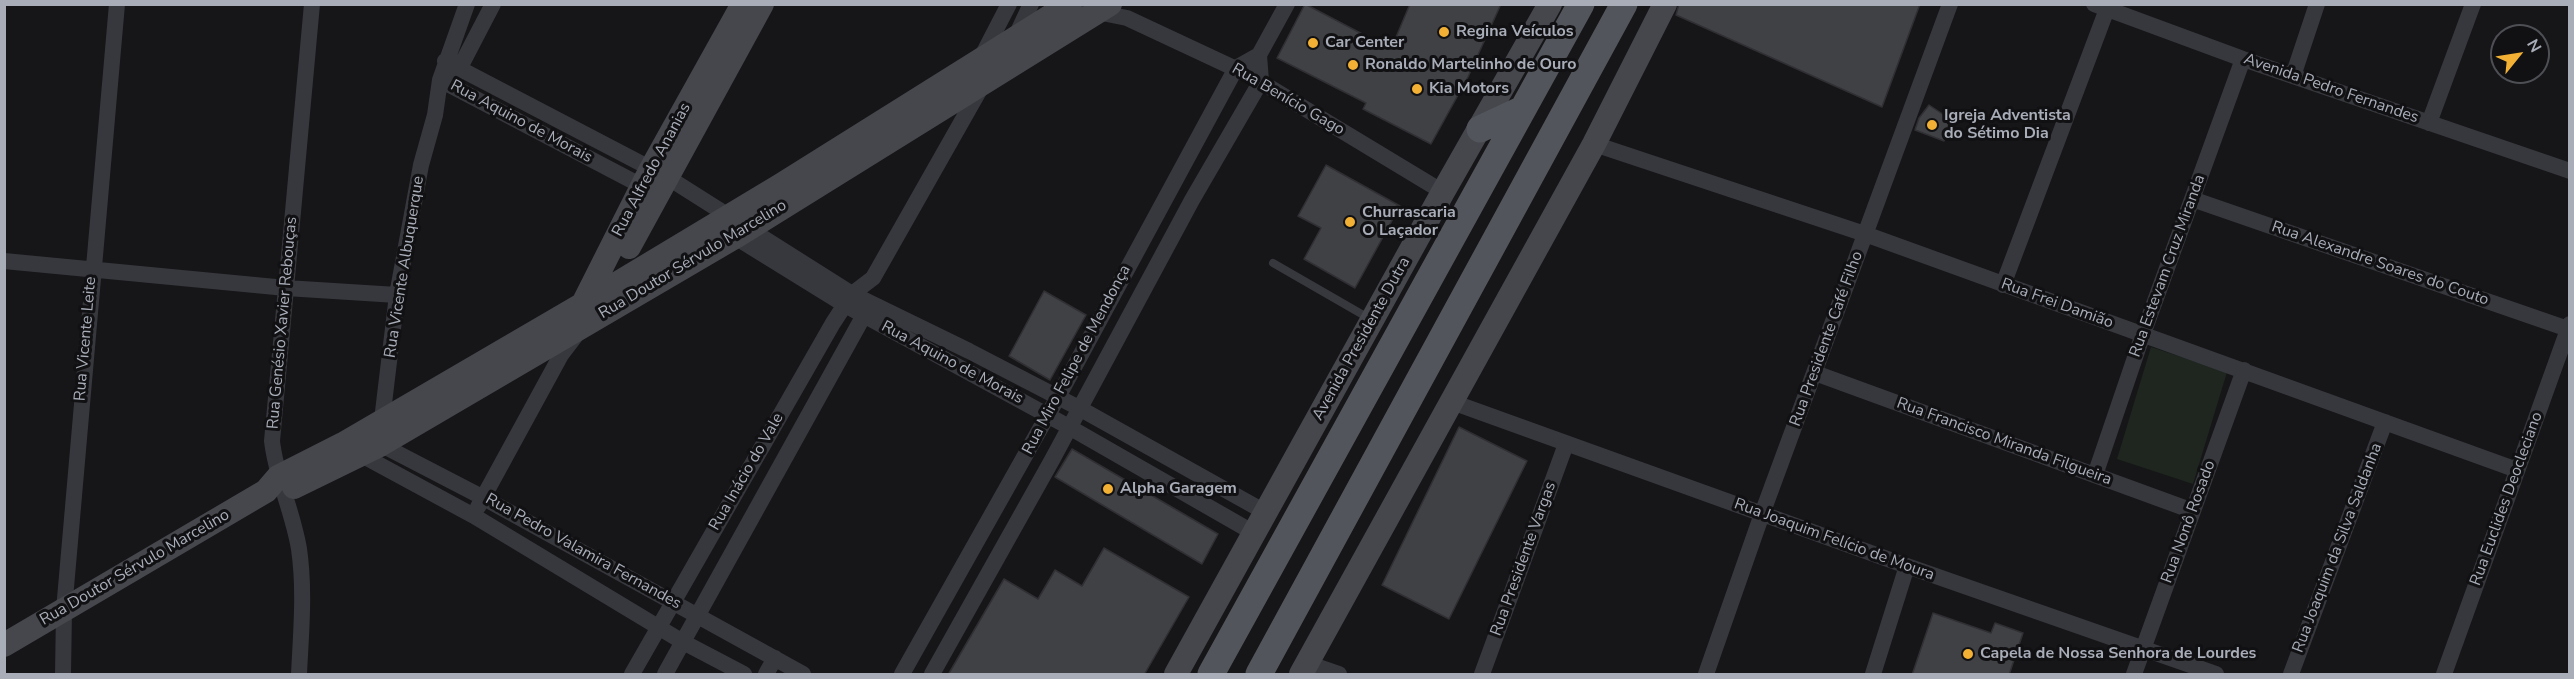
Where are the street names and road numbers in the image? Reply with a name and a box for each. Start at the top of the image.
street label: Avenida Pedro Fernandes [2241,50,2421,128]
street label: Rua Benício Gago [1228,60,1348,140]
street label: Rua Aquino de Morais [447,76,595,168]
street label: Rua Alfredo Ananias [609,100,695,240]
street label: Rua Estevam Cruz Miranda [2126,172,2210,360]
street label: Rua Vicente Albuquerque [381,175,429,359]
street label: Rua Doutor Sérvulo Marcelino [596,196,790,324]
street label: Rua Genésio Xavier Rebouças [264,216,302,430]
street label: Rua Alexandre Soares do Couto [2269,218,2491,310]
street label: Rua Presidente Café Filho [1786,249,1868,429]
street label: Avenida Presidente Dutra [1309,254,1415,424]
street label: Rua Miro Felipe de Mendonça [1019,262,1135,458]
street label: Rua Frei Damião [1998,275,2116,333]
street label: Rua Vicente Leite [71,276,101,402]
street label: Rua Aquino de Morais [878,317,1026,409]
street label: Rua Francisco Miranda Filgueira [1894,394,2114,490]
street label: Rua Euclides Deocleciano [2467,409,2547,589]
street label: Rua Inácio do Vale [706,410,788,534]
street label: Rua Joaquim da Silva Saldanha [2289,441,2387,655]
street label: Rua Nonô Rosado [2158,458,2220,586]
street label: Rua Presidente Vargas [1487,479,1561,639]
street label: Rua Pedro Valamira Fernandes [482,490,684,614]
street label: Rua Joaquim Felício de Moura [1731,495,1937,585]
street label: Rua Doutor Sérvulo Marcelino [37,506,233,630]

